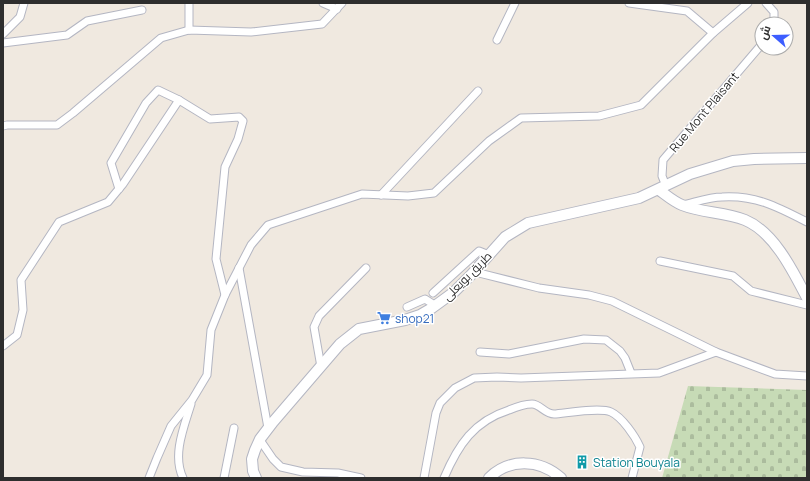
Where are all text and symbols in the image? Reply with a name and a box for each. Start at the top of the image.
north arrow [754,16,794,56]
text: ش [755,23,774,42]
street label: Rue Mont Plaisant [665,68,743,156]
street label: طريق بويعلى [439,248,495,304]
supermarket icon: shop21 [376,310,392,326]
place label: shop21 [395,310,434,327]
building icon: Station Bouyala [574,454,590,470]
place label: Station Bouyala [593,454,680,471]

